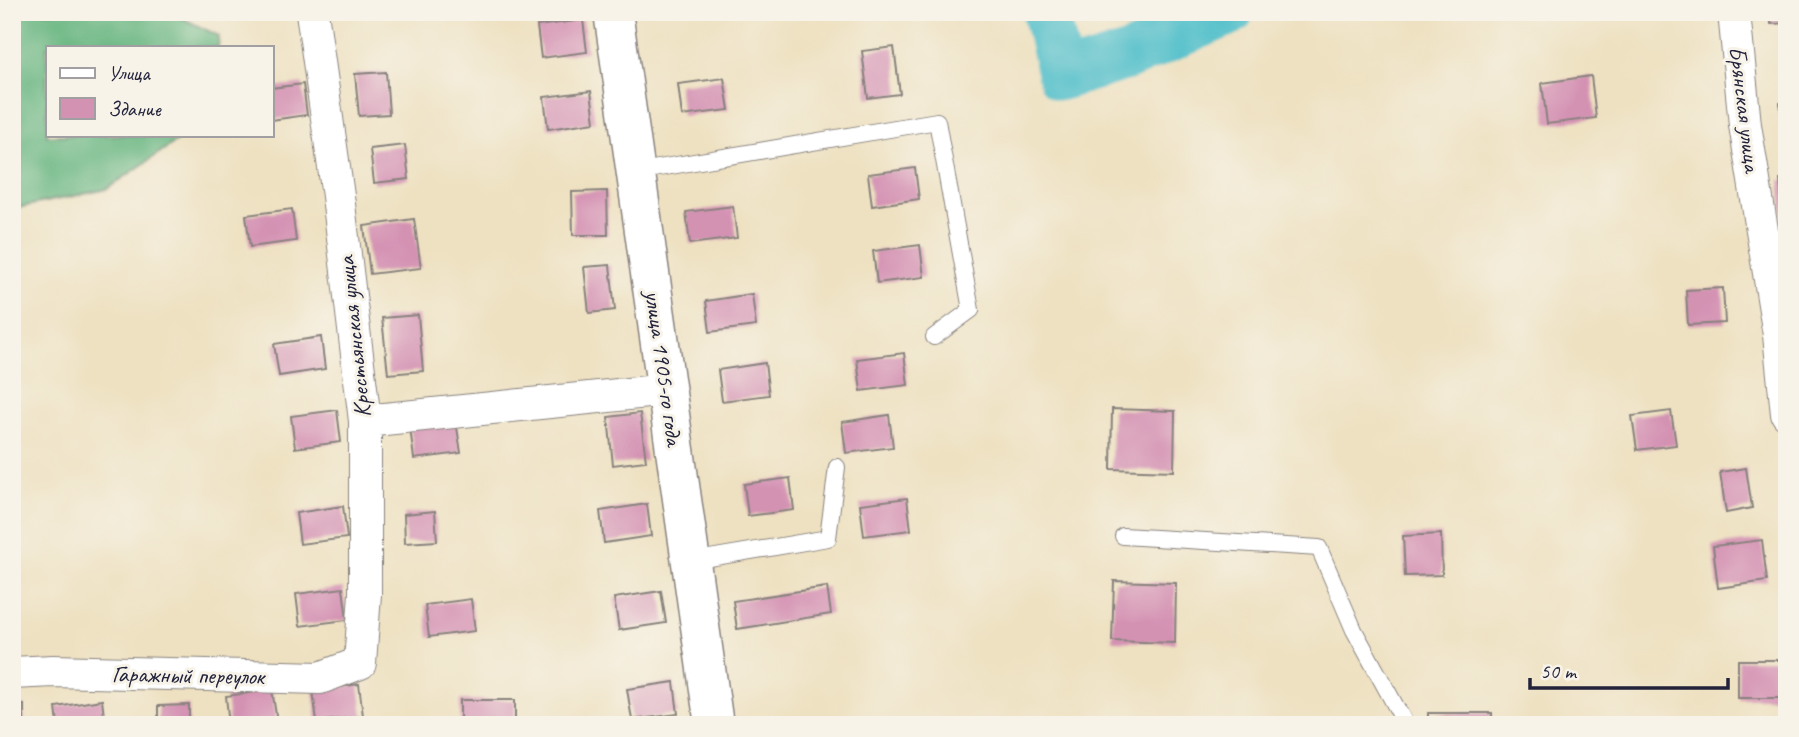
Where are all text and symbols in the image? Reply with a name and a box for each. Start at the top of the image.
street label: Брянская улица [1722,44,1768,176]
legend [46,46,273,136]
text: Улица [108,60,151,86]
text: Здание [108,96,162,122]
street label: Крестьянская улица [330,253,377,419]
street label: улица 1905-го года [638,287,690,450]
scale bar [1530,646,1727,690]
text: 50 m [1540,658,1578,684]
street label: Гаражный переулок [112,659,266,691]

